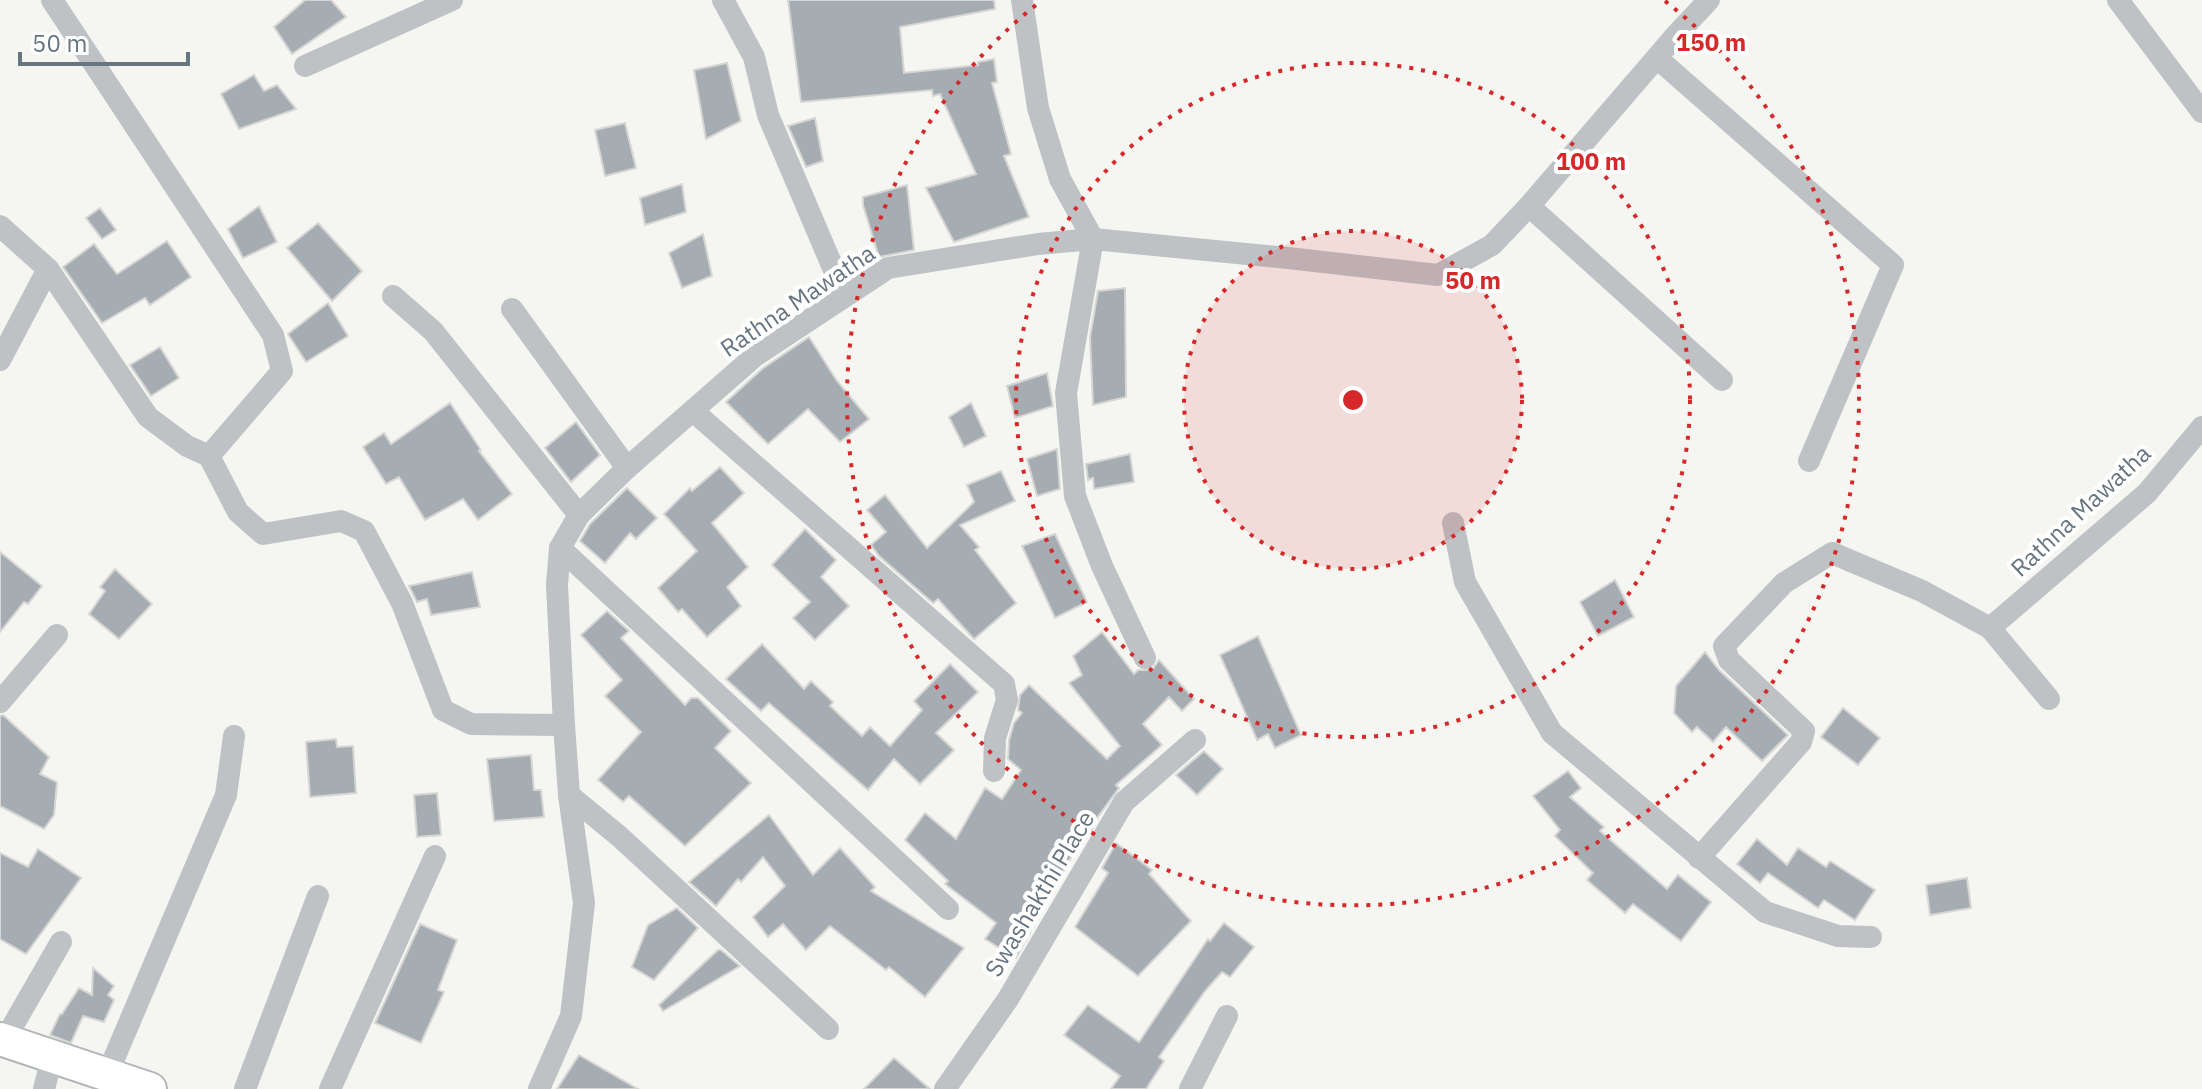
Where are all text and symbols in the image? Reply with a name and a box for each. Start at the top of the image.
scale bar [20,16,188,66]
text: 150 m [1676,26,1746,58]
text: 50 m [32,27,87,59]
text: 100 m [1556,145,1626,177]
street label: Rathna Mawatha [714,236,881,364]
text: 50 m [1445,264,1501,296]
centre of rings [1339,386,1367,414]
street label: Rathna Mawatha [2003,437,2157,583]
street label: Swashakthi Place [977,805,1101,982]

